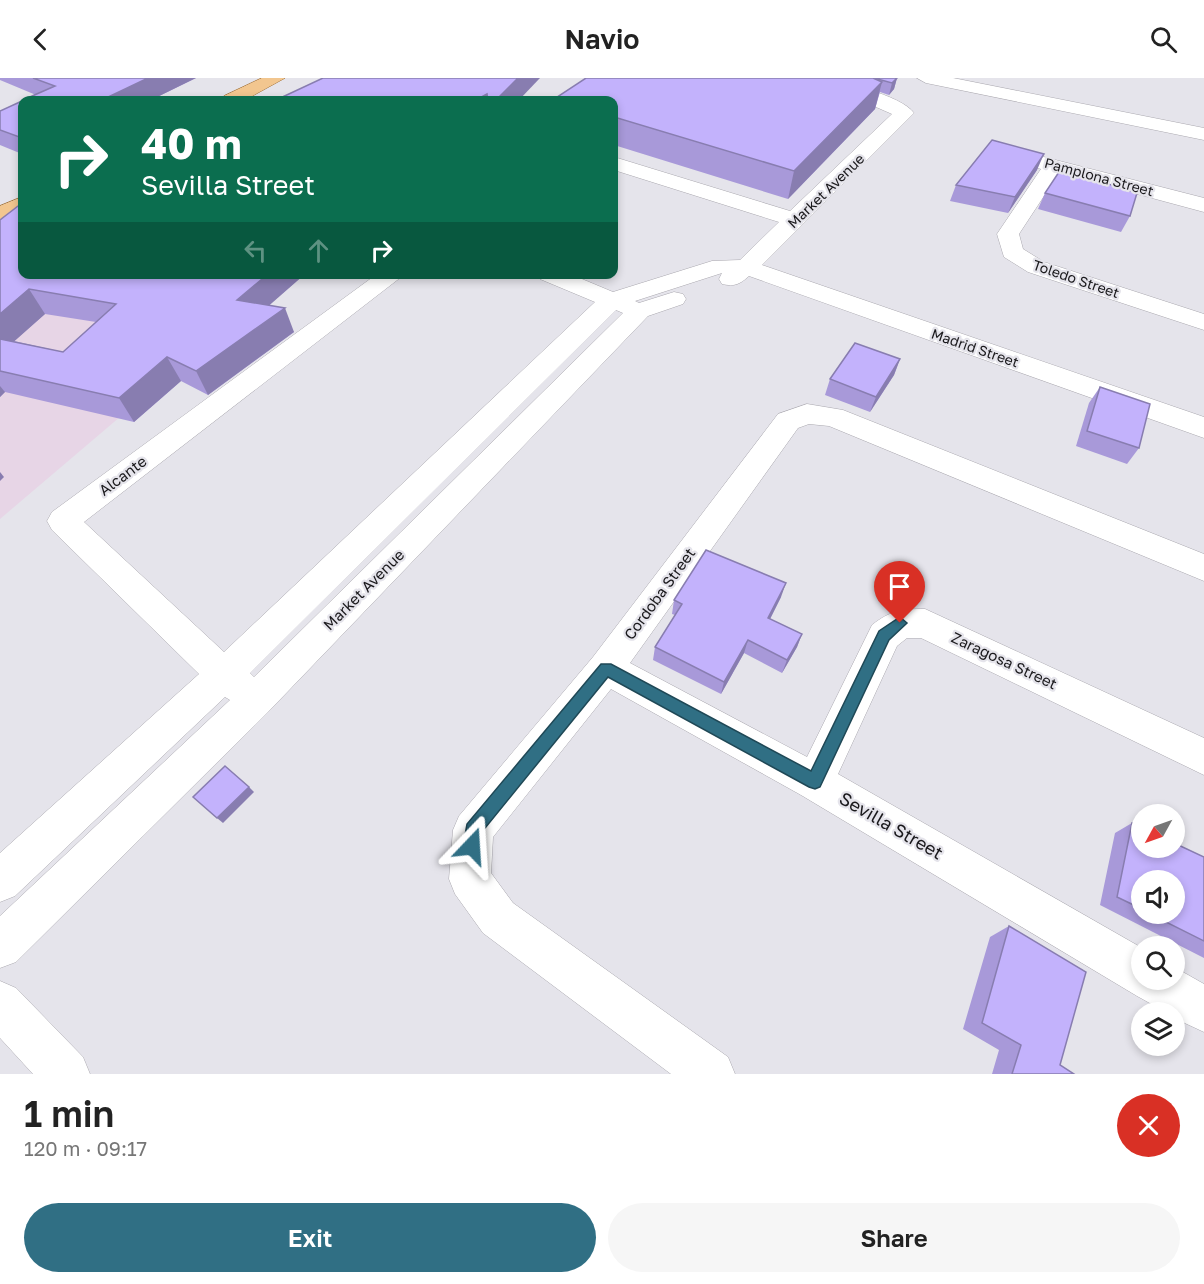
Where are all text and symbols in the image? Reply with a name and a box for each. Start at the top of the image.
icon: back [24,23,57,56]
text: Navio [565,23,639,55]
icon: search [1147,23,1180,56]
text: 40 m [141,118,242,168]
icon: right [42,120,120,198]
street label: Market Avenue [784,150,867,231]
street label: Pamplona Street [1043,154,1155,199]
text: Sevilla Street [141,169,315,201]
icon: left [239,234,272,267]
icon: ahead [302,234,335,267]
icon: right [365,234,398,267]
street label: Toledo Street [1031,256,1122,301]
street label: Madrid Street [929,325,1021,370]
street label: Alcante [95,451,150,499]
street label: Cordoba Street [620,544,699,643]
street label: Market Avenue [319,545,408,633]
pin [874,561,925,623]
icon: arrive [883,570,916,603]
street label: Zaragosa Street [949,628,1060,692]
street label: Sevilla Street [836,787,947,864]
north arrow [1131,804,1185,858]
map controls [1131,804,1185,1056]
position arrow [440,814,504,878]
button: sound [1131,870,1185,924]
button: search [1131,936,1185,990]
button: layers [1131,1002,1185,1056]
text: 1 min [24,1092,114,1135]
button: close [1117,1094,1180,1157]
text: 120 m · 09:17 [24,1136,147,1160]
button: Exit [24,1203,596,1272]
button: Share [608,1203,1180,1272]

